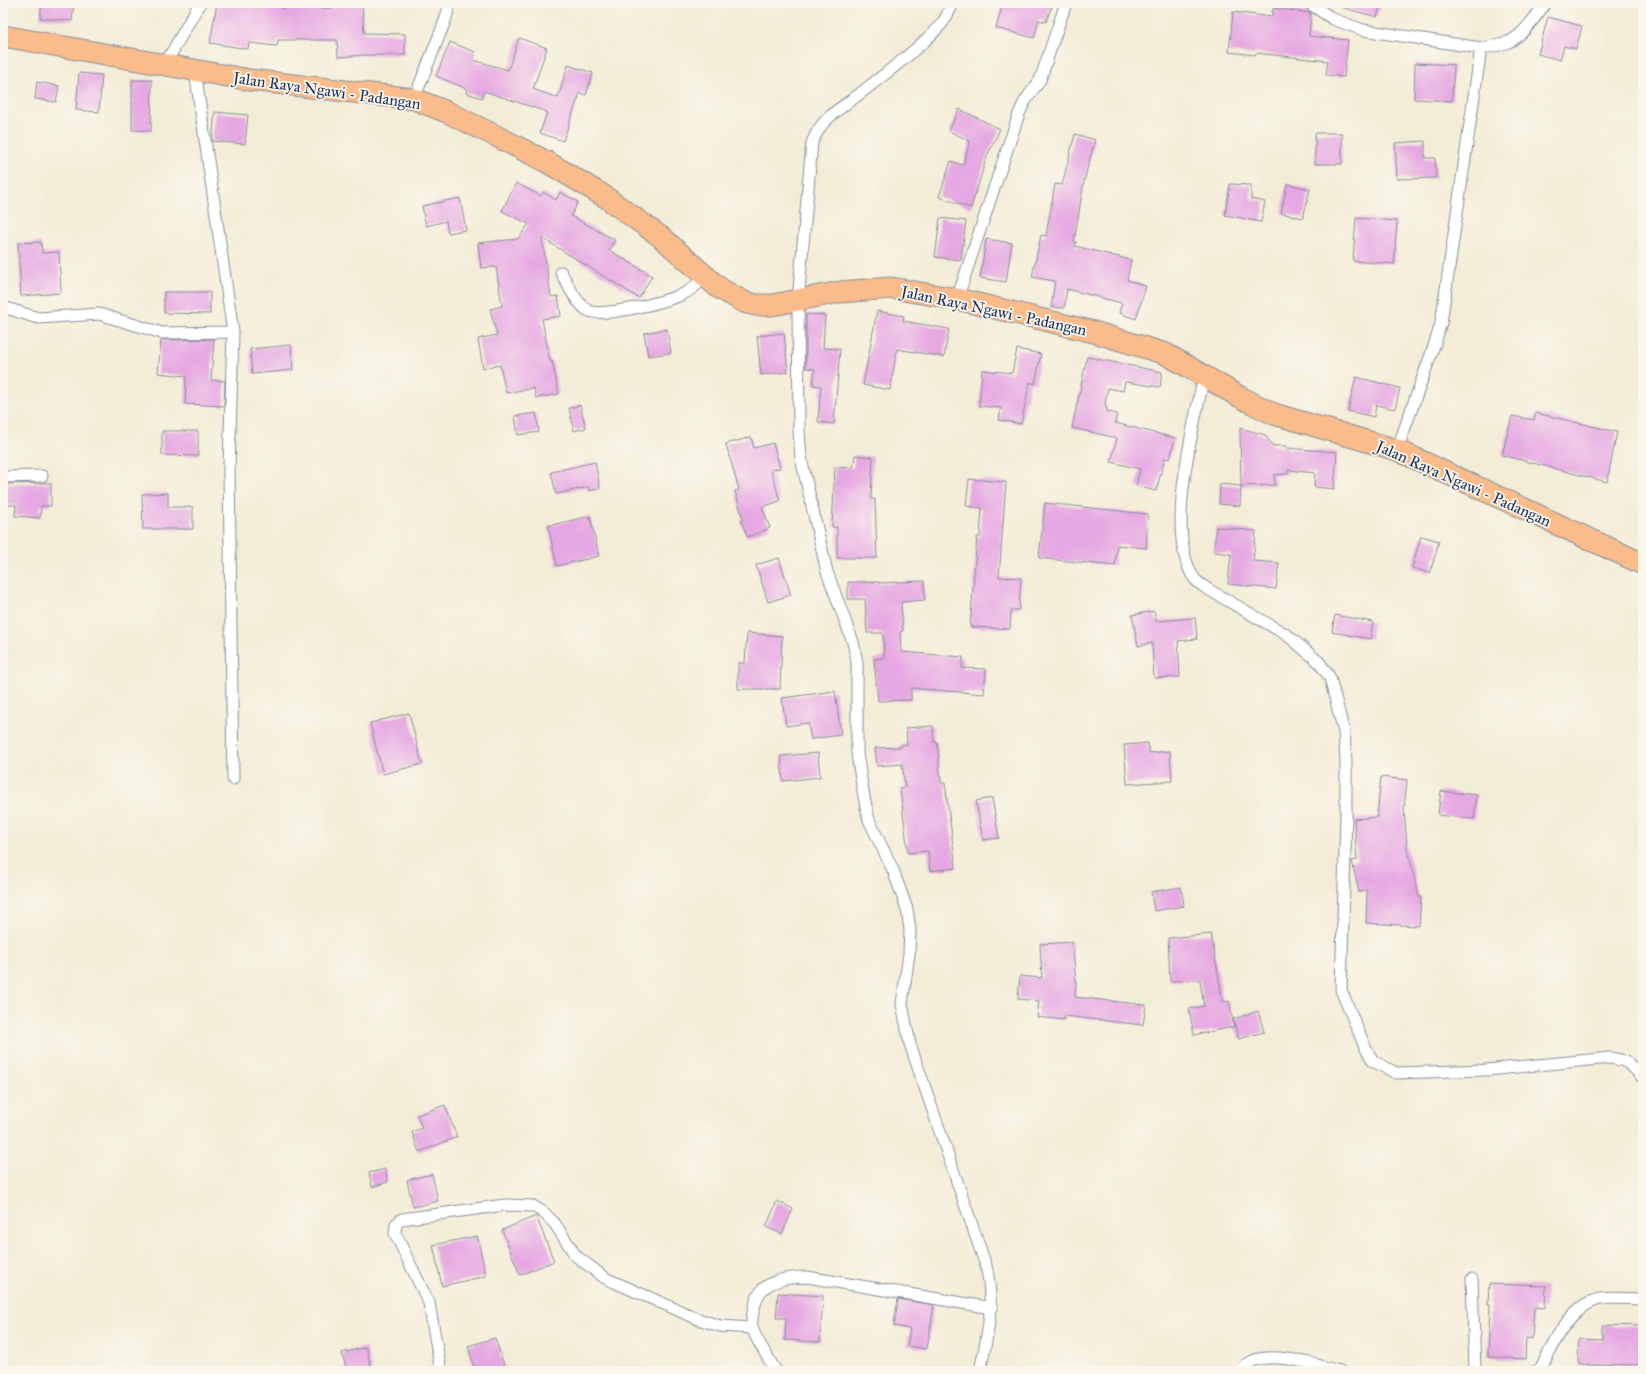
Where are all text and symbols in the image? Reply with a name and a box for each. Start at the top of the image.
street label: Jalan Raya Ngawi - Padangan [230,68,422,114]
street label: Jalan Raya Ngawi - Padangan [897,281,1089,341]
street label: Jalan Raya Ngawi - Padangan [1371,435,1554,532]

